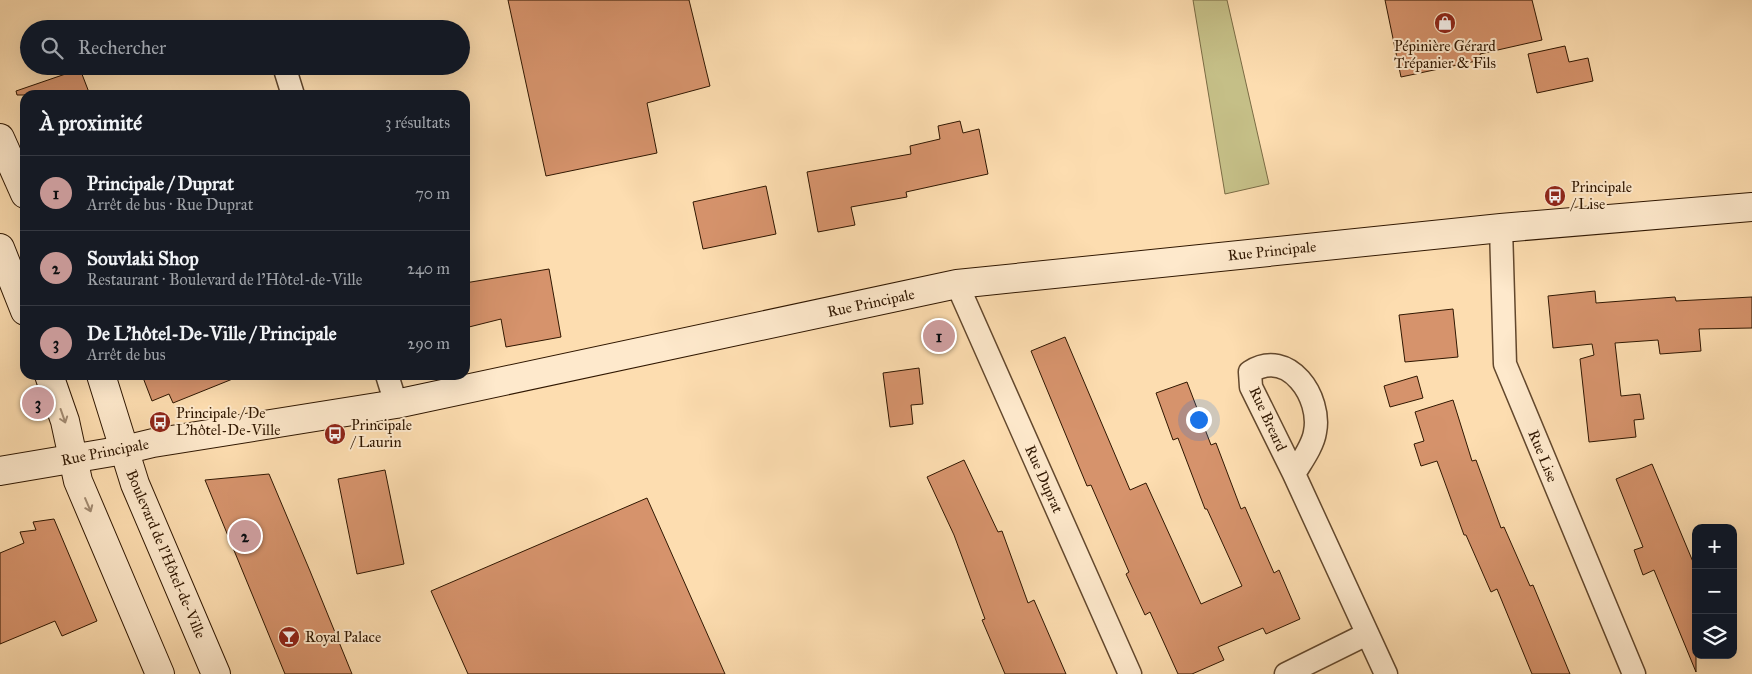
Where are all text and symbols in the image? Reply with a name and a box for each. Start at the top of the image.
shop icon: Pépinière Gérard Trépanier & Fils [1433,11,1457,35]
search box [20,20,470,75]
icon: search [38,34,66,62]
text: Rechercher [78,36,166,59]
place label: Pépinière Gérard Trépanier & Fils [1394,37,1496,72]
text: À proximité [40,110,142,136]
text: 3 résultats [385,113,450,132]
text: Principale / Duprat [87,172,234,195]
place label: Principale / Lise [1570,178,1632,213]
text: 1 [53,184,59,203]
text: 70 m [415,184,450,203]
bus stop icon: Principale / Lise [1543,184,1567,208]
text: Arrêt de bus · Rue Duprat [87,195,253,214]
street label: Rue Principale [1227,237,1317,265]
text: Souvlaki Shop [87,247,199,270]
text: 2 [52,259,60,278]
text: 240 m [407,259,450,278]
text: Restaurant · Boulevard de l'Hôtel-de-Ville [87,270,363,289]
street label: Rue Principale [826,285,916,321]
pin: 1 [923,317,955,355]
text: De L'hôtel-De-Ville / Principale [87,322,337,345]
text: 3 [53,334,59,353]
text: 290 m [407,334,450,353]
text: Arrêt de bus [87,345,166,364]
pin: 3 [22,384,54,422]
street label: Rue Breard [1245,384,1291,454]
place label: Principale / De L'hôtel-De-Ville [176,404,280,439]
your location [1186,407,1212,433]
one-way arrow [59,408,68,423]
bus stop icon: Principale / De L'hôtel-De-Ville [148,410,172,434]
place label: Principale / Laurin [350,416,412,451]
bus stop icon: Principale / Laurin [323,422,347,446]
street label: Rue Lise [1524,427,1562,485]
street label: Rue Principale [60,435,150,469]
street label: Rue Duprat [1021,442,1067,516]
street label: Boulevard de l'Hôtel-de-Ville [122,467,210,641]
one-way arrow [83,497,93,512]
pin: 2 [229,517,261,555]
map controls [1692,524,1737,659]
button: + [1692,524,1737,569]
button: − [1692,569,1737,614]
button: layers [1692,614,1737,659]
bar icon: Royal Palace [277,625,301,649]
place label: Royal Palace [305,628,381,646]

